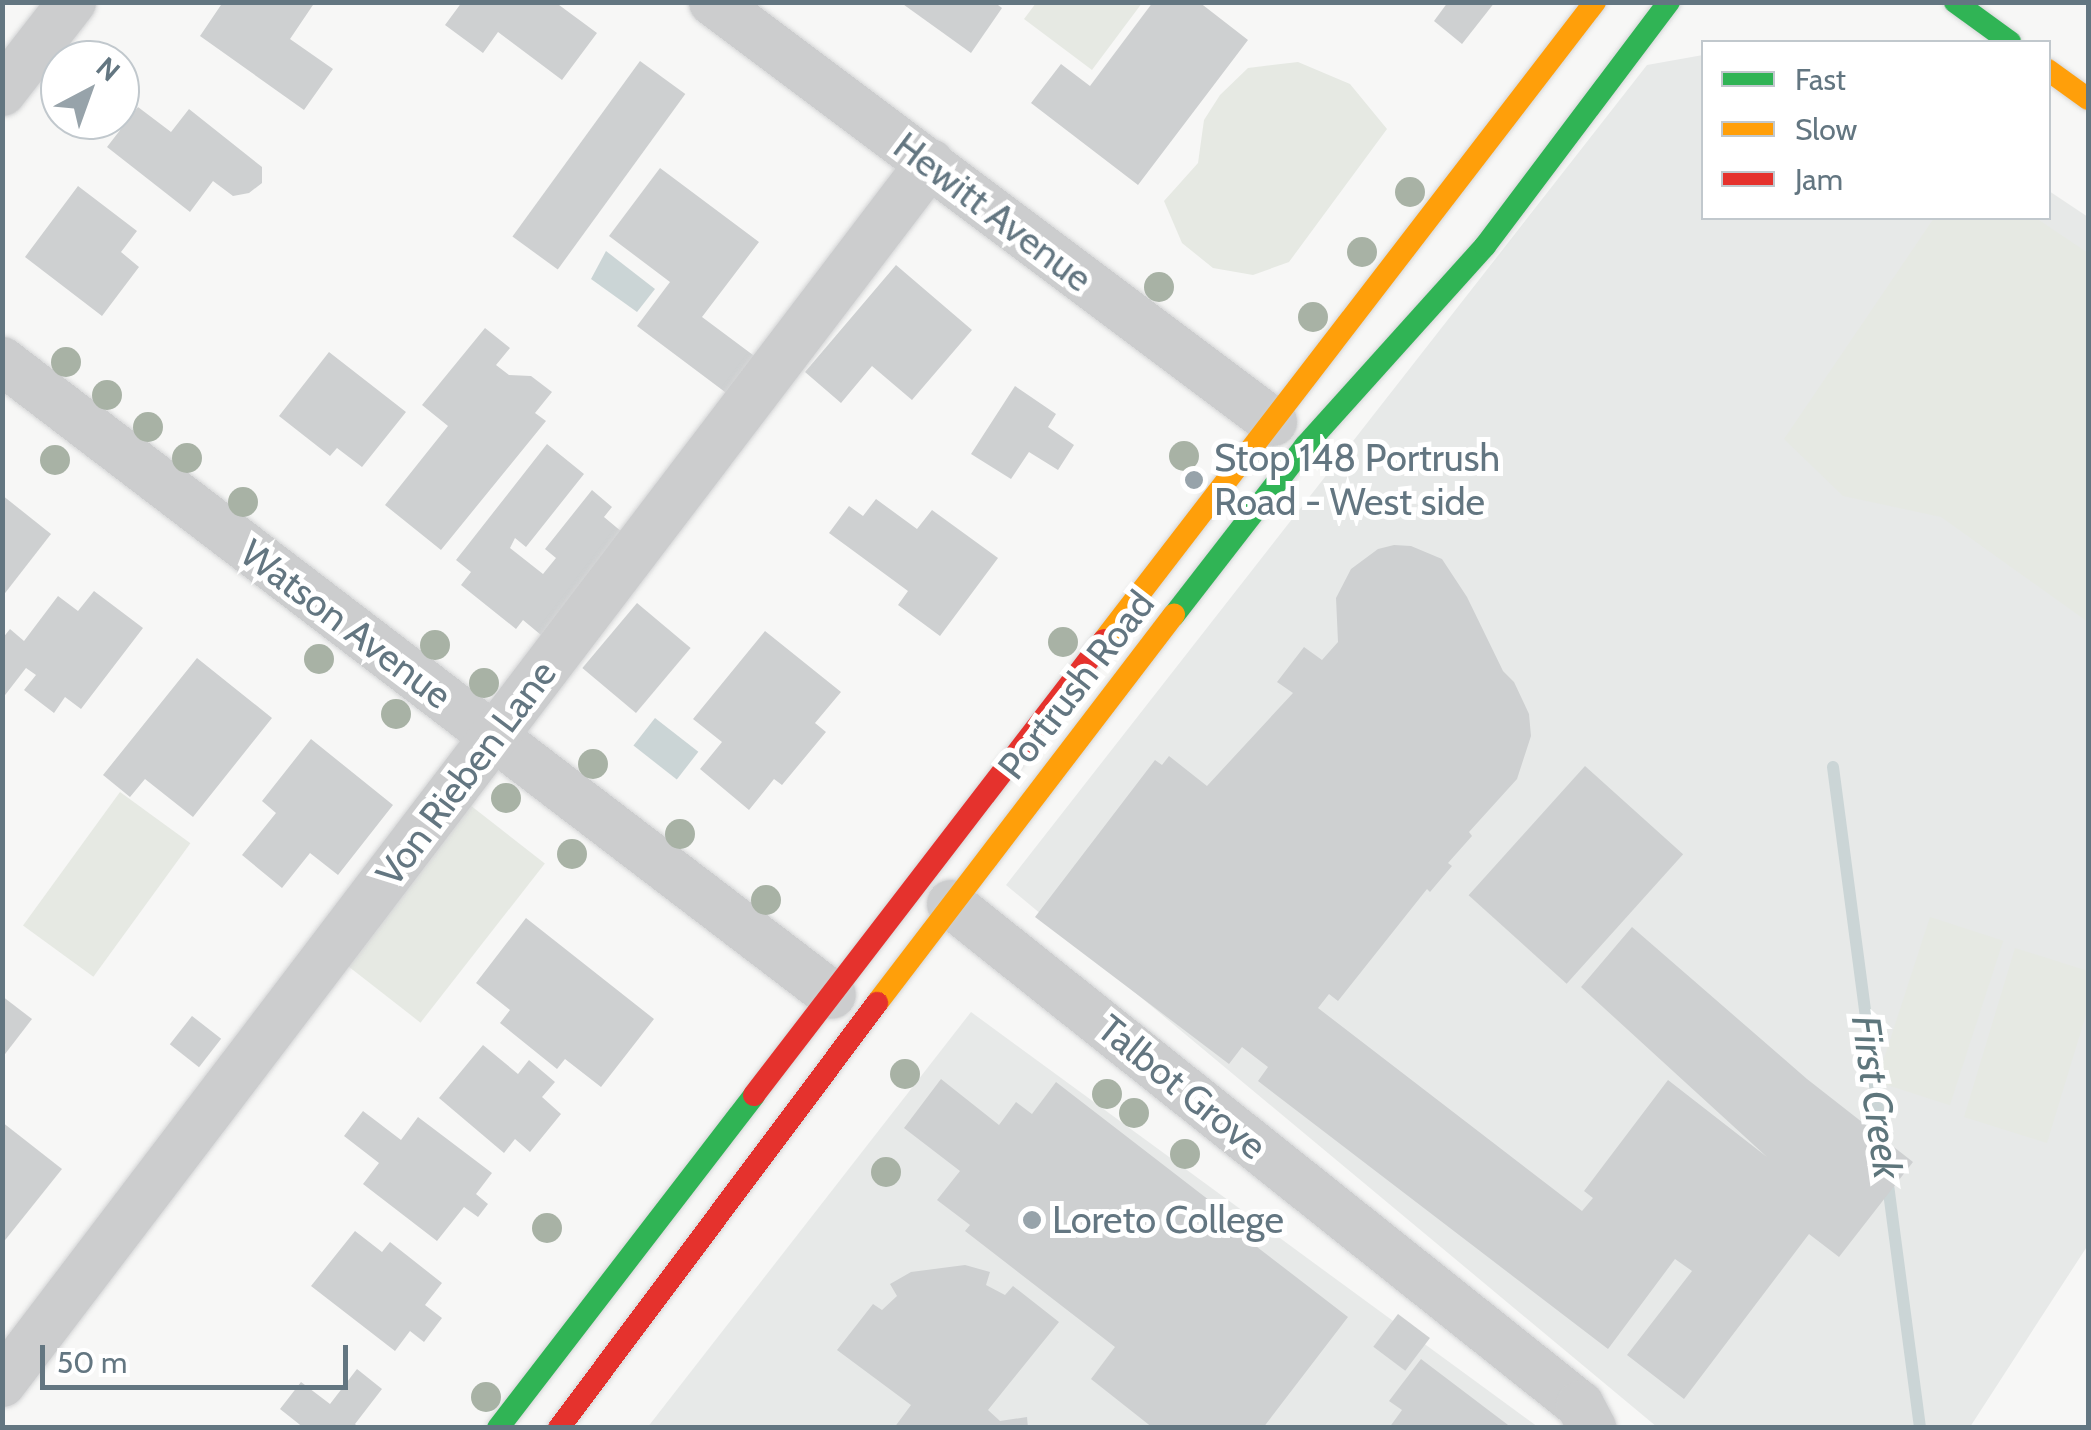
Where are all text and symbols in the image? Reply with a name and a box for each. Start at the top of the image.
north arrow [40,40,140,140]
legend [1701,40,2051,220]
text: N [90,50,127,88]
text: Fast [1795,61,1846,98]
text: Slow [1795,111,1857,148]
street label: Hewitt Avenue [885,123,1101,301]
text: Jam [1795,161,1843,198]
place label: Stop 148 Portrush Road - West side [1214,435,1500,524]
marker: Stop 148 Portrush Road - West side [1183,469,1205,491]
street label: Watson Avenue [232,530,460,718]
street label: Portrush Road [988,582,1164,788]
street label: Von Rieben Lane [367,651,565,895]
street label: Talbot Grove [1089,1005,1275,1169]
water label: First Creek [1842,1012,1912,1182]
place label: Loreto College [1052,1197,1284,1243]
marker: Loreto College [1021,1209,1043,1231]
scale bar [45,1325,352,1387]
text: 50 m [57,1344,127,1381]

